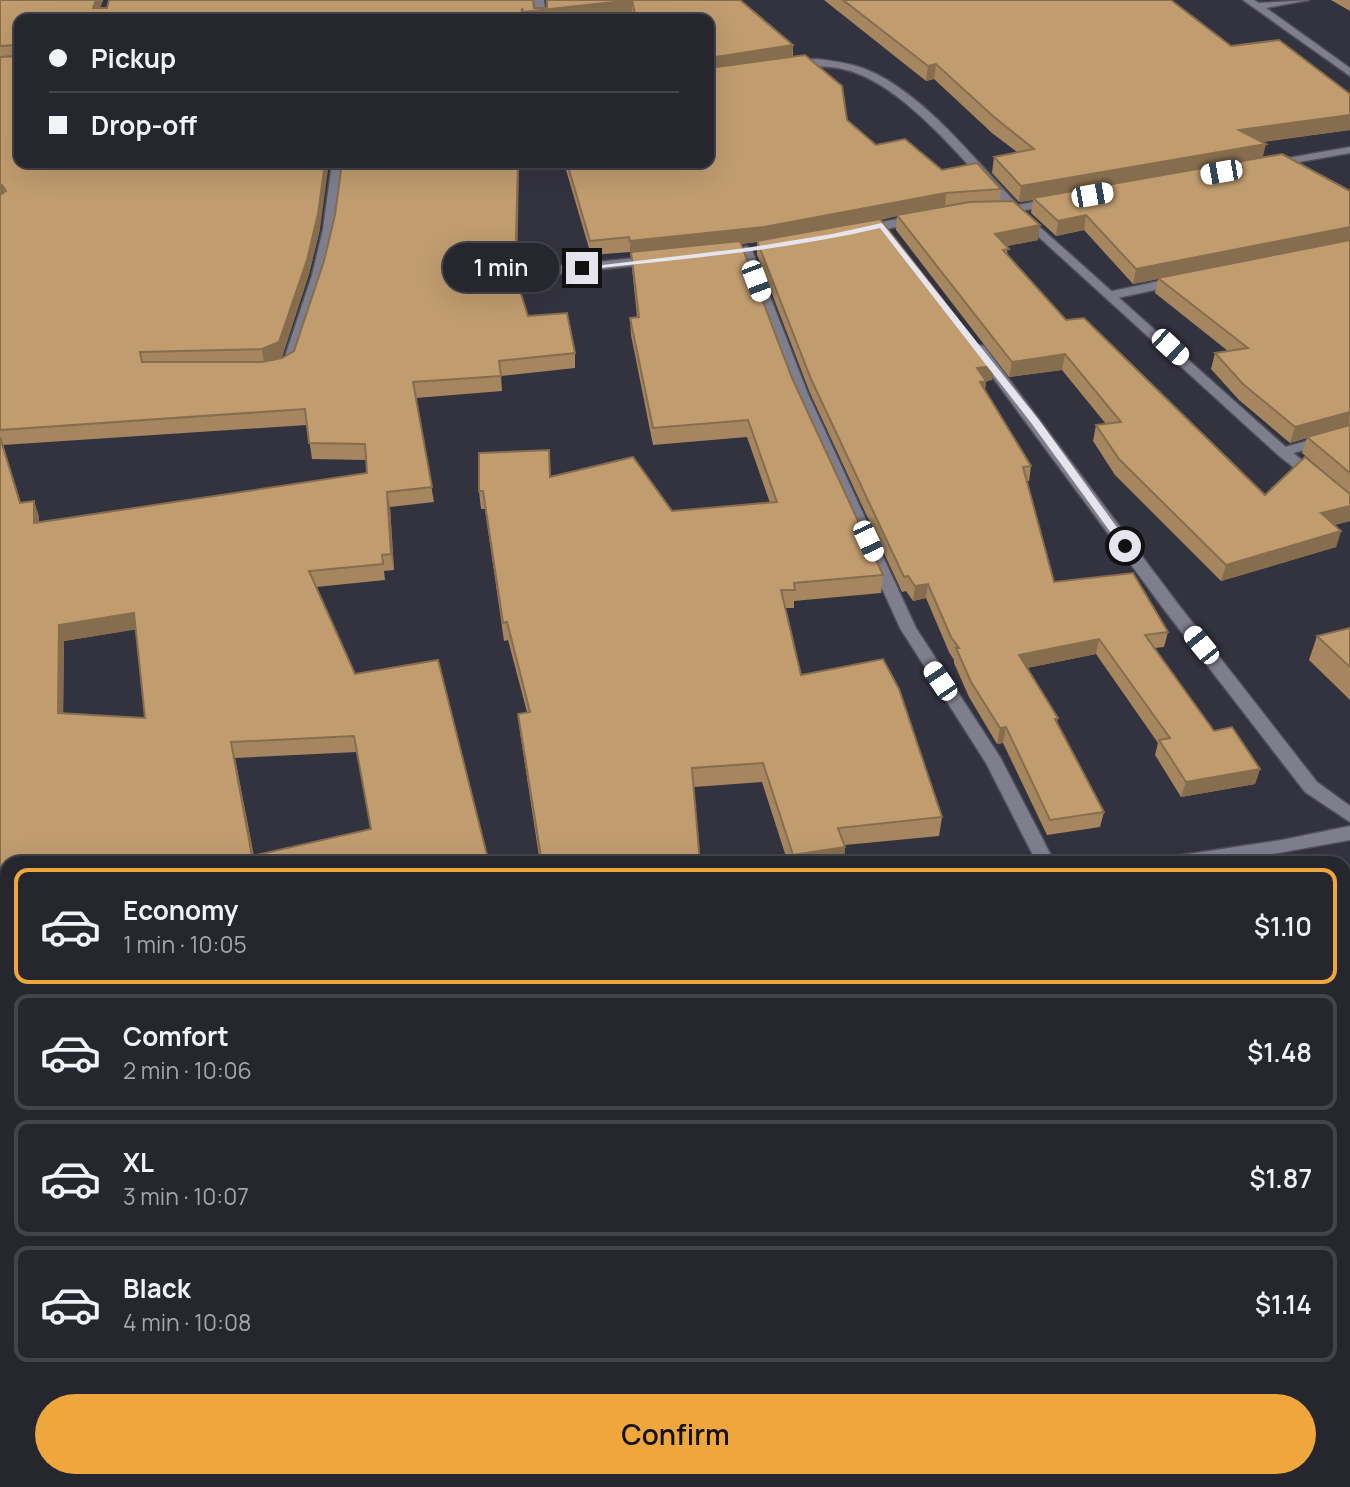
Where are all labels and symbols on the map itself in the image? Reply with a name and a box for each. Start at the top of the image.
car [1199,158,1244,186]
car [1070,181,1115,209]
callout: 1 min [442,244,558,292]
route end [566,252,598,284]
car [739,258,774,304]
car [1148,325,1193,369]
car [850,518,887,564]
route start [1109,530,1141,562]
car [1180,622,1223,668]
car [920,658,961,704]

